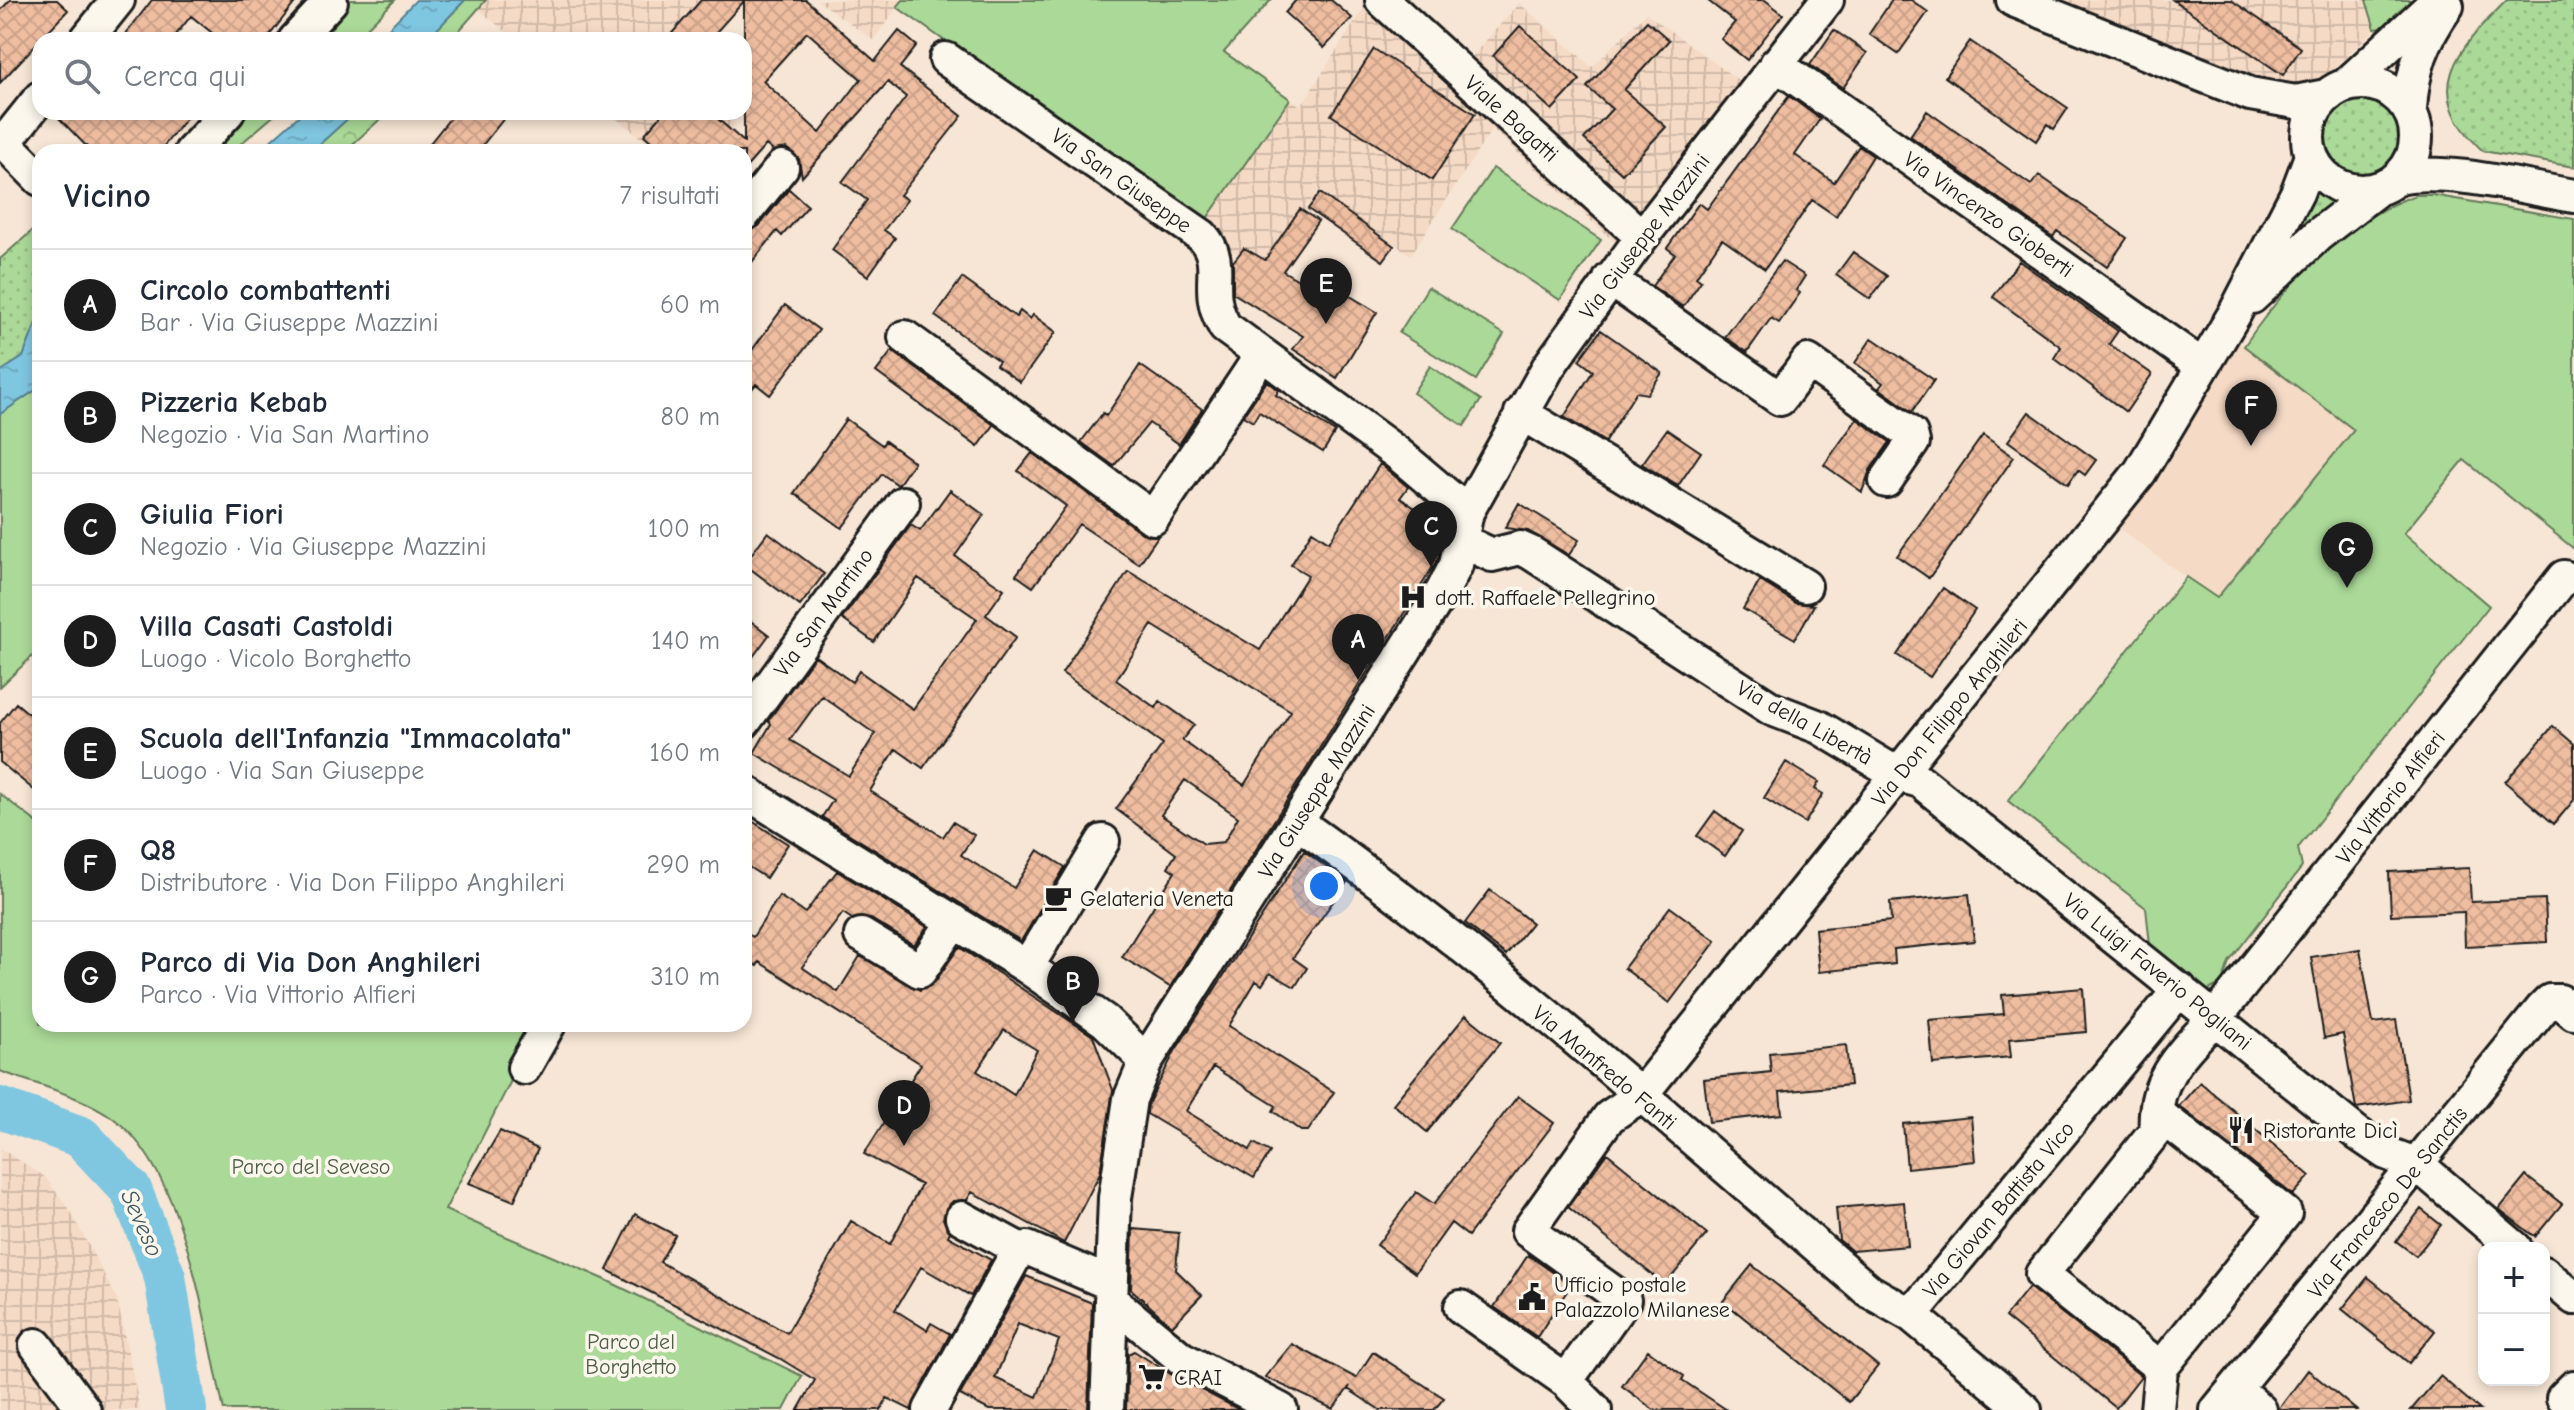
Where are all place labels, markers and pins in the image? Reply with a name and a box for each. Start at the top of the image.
pin: E [1300,258,1352,324]
pin: F [2225,380,2277,446]
pin: C [1405,501,1457,567]
pin: G [2321,522,2373,588]
hospital icon: dott. Raffaele Pellegrino [1398,582,1428,612]
place label: dott. Raffaele Pellegrino [1435,585,1655,611]
pin: A [1332,614,1384,680]
cafe icon: Gelateria Veneta [1043,883,1073,913]
place label: Gelateria Veneta [1080,886,1234,912]
pin: B [1047,956,1099,1022]
pin: D [878,1080,930,1146]
restaurant icon: Ristorante Dicì [2226,1115,2256,1145]
place label: Ristorante Dicì [2263,1118,2398,1144]
place label: Ufficio postale Palazzolo Milanese [1554,1272,1730,1323]
public building icon: Ufficio postale Palazzolo Milanese [1517,1282,1547,1312]
supermarket icon: CRAI [1137,1362,1167,1392]
place label: CRAI [1174,1365,1222,1391]

